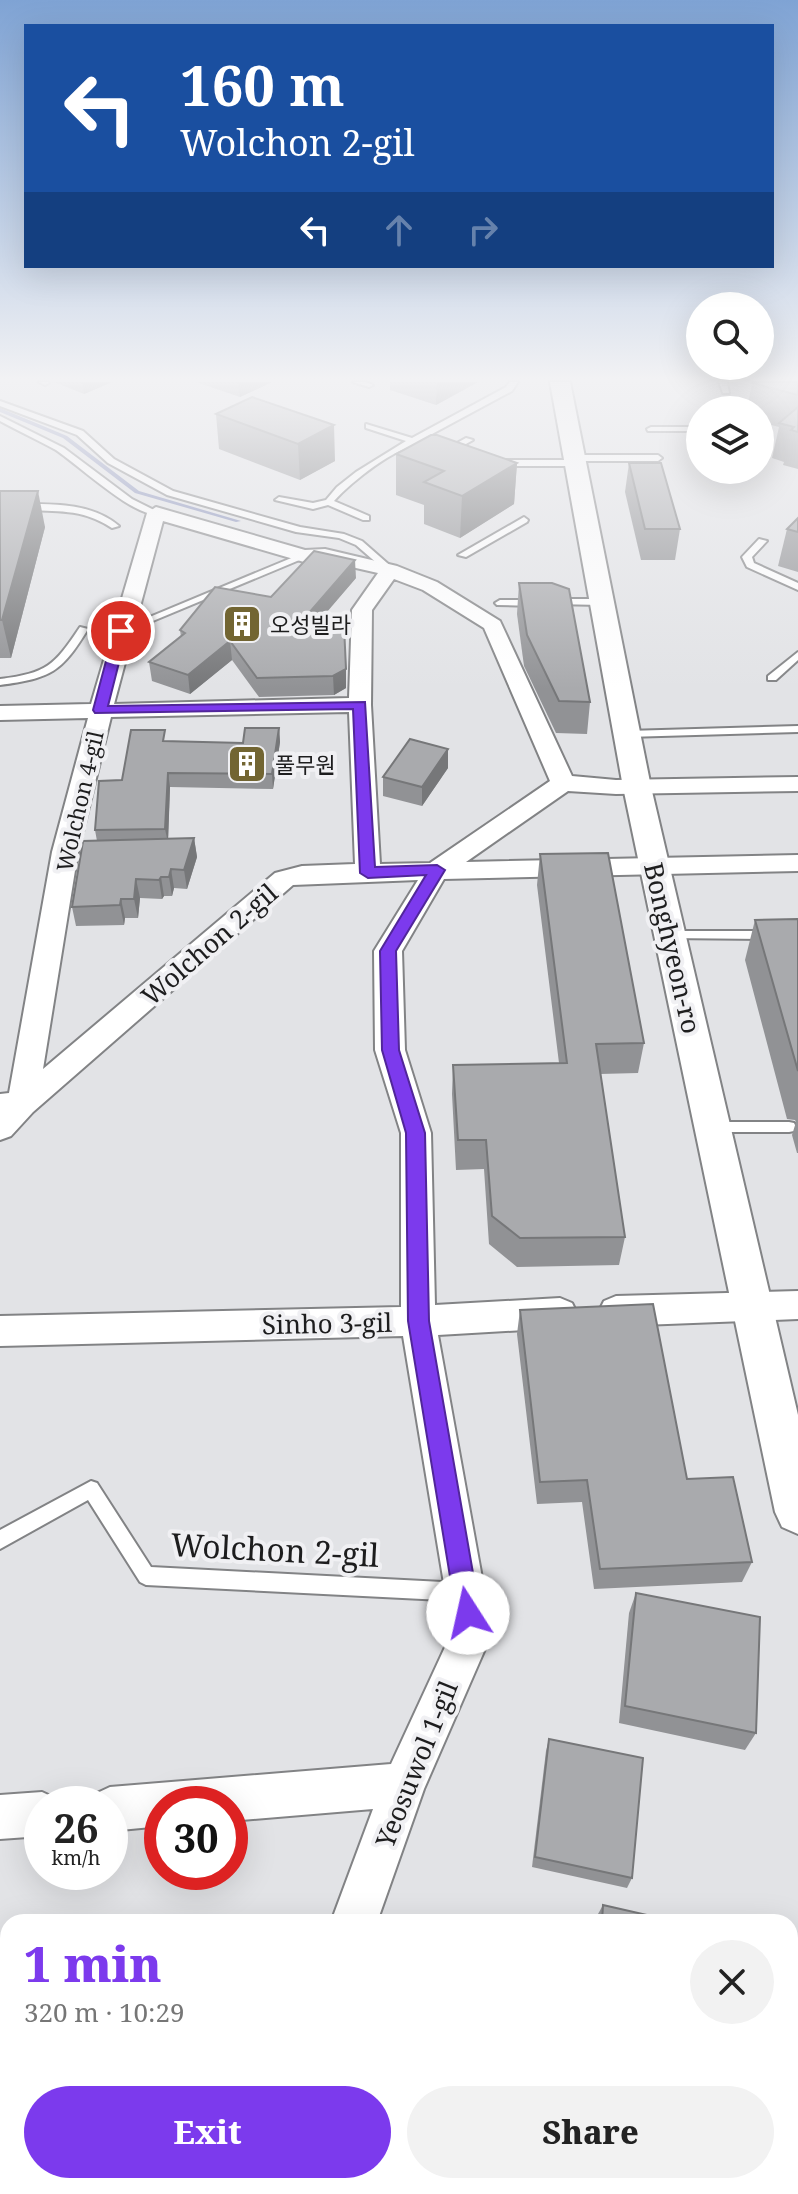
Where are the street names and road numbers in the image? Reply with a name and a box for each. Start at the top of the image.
street label: Wolchon 4-gil [48,728,110,874]
street label: Bonghyeon-ro [636,859,710,1037]
street label: Wolchon 2-gil [133,875,285,1013]
street label: Sinho 3-gil [261,1304,393,1342]
street label: Wolchon 2-gil [170,1522,380,1576]
street label: Yeosuwol 1-gil [366,1675,466,1854]

